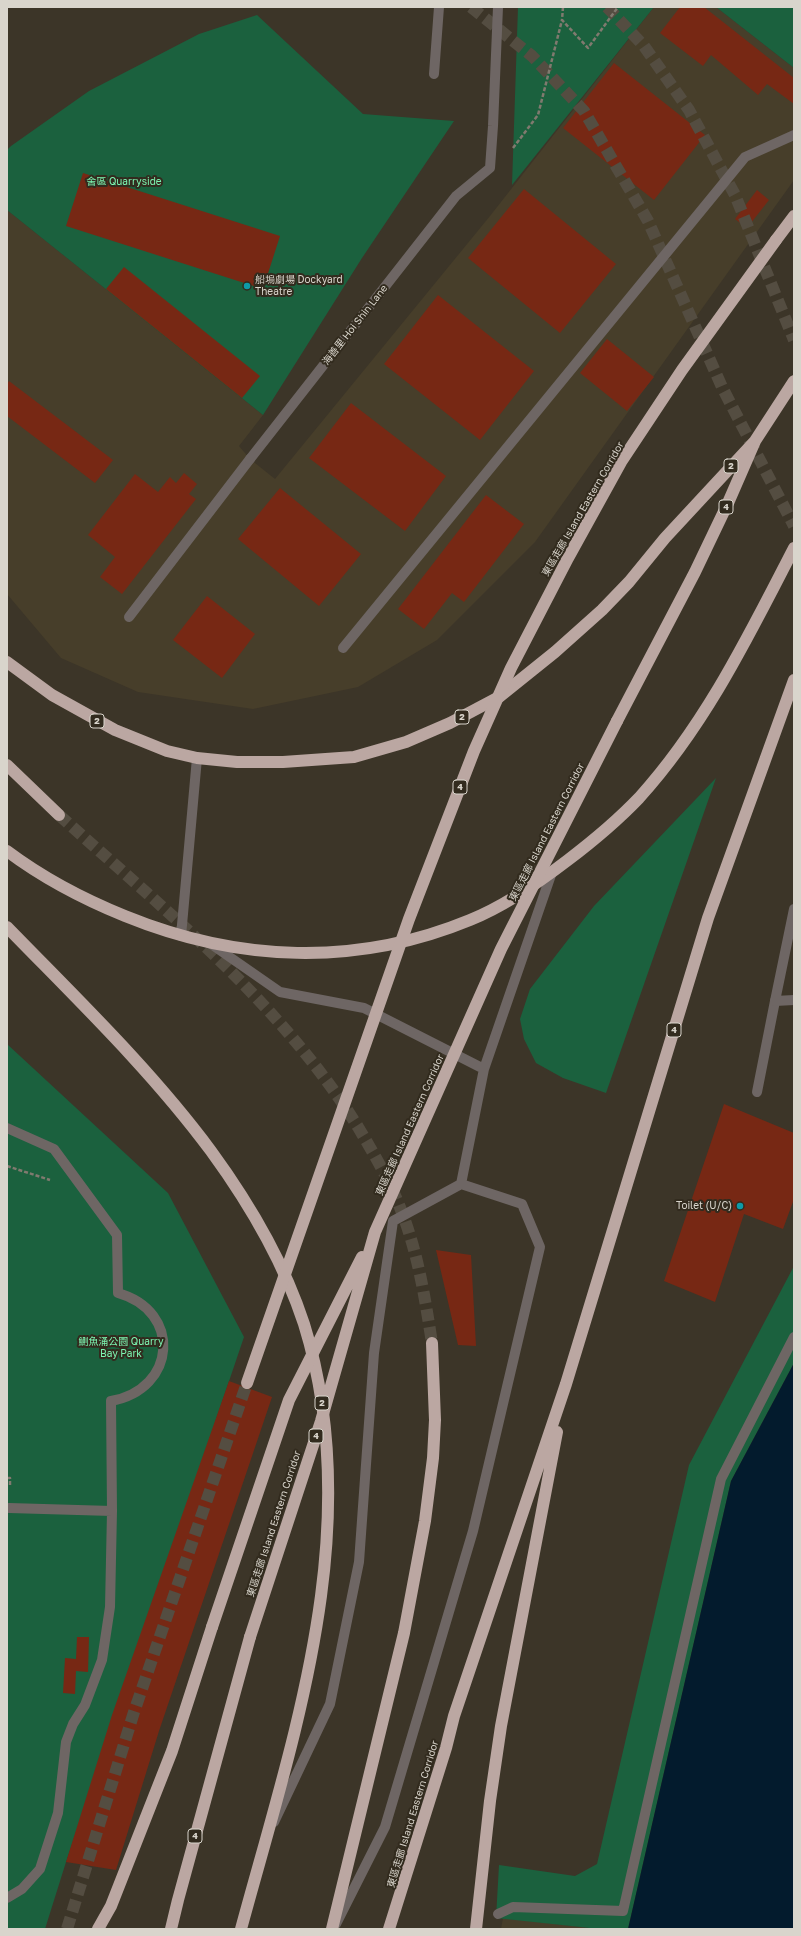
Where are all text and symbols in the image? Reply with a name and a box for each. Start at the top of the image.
park label: 舍區 Quarryside [86,176,162,188]
place label: 船塢劇場 Dockyard Theatre [255,274,343,298]
marker: 船塢劇場 Dockyard Theatre [242,281,252,291]
street label: 海善里 Hoi Shin Lane [320,282,390,368]
street label: 東區走廊 Island Eastern Corridor [539,440,627,578]
road number: 2 [724,459,738,473]
road number: 4 [719,500,733,514]
road number: 2 [455,710,469,724]
road number: 2 [90,714,104,728]
street label: 東區走廊 Island Eastern Corridor [507,761,587,903]
road number: 4 [453,780,467,794]
road number: 4 [667,1023,681,1037]
street label: 東區走廊 Island Eastern Corridor [373,1053,447,1197]
place label: Toilet (U/C) [676,1200,732,1212]
marker: Toilet (U/C) [735,1201,745,1211]
park label: 鰂魚涌公園 Quarry Bay Park [78,1336,164,1360]
road number: 2 [315,1396,329,1410]
road number: 4 [309,1429,323,1443]
street label: 東區走廊 Island Eastern Corridor [245,1449,303,1599]
street label: 東區走廊 Island Eastern Corridor [385,1739,441,1889]
road number: 4 [188,1829,202,1843]

